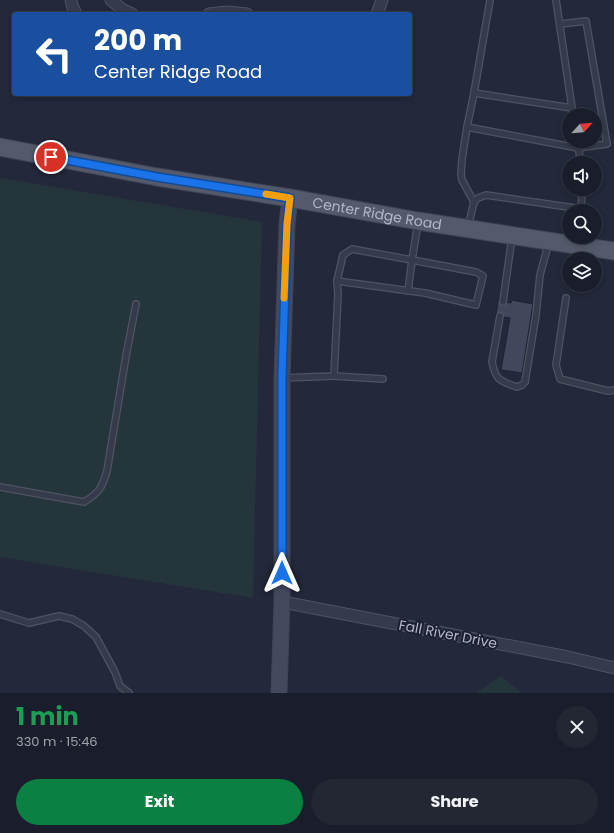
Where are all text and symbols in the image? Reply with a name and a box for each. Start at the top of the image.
text: 200 m [94,21,182,60]
icon: left [28,28,80,80]
text: Center Ridge Road [94,59,262,84]
north arrow [562,108,602,148]
map controls [562,108,602,292]
pin [34,140,68,174]
icon: arrive [40,146,62,168]
button: sound [562,156,602,196]
street label: Center Ridge Road [311,192,443,235]
button: search [562,204,602,244]
button: layers [562,252,602,292]
position arrow [261,552,303,594]
street label: Fall River Drive [397,615,499,653]
text: 1 min [16,700,79,733]
button: close [556,706,598,748]
text: 330 m · 15:46 [16,732,98,751]
button: Exit [16,779,303,825]
button: Share [311,779,598,825]

